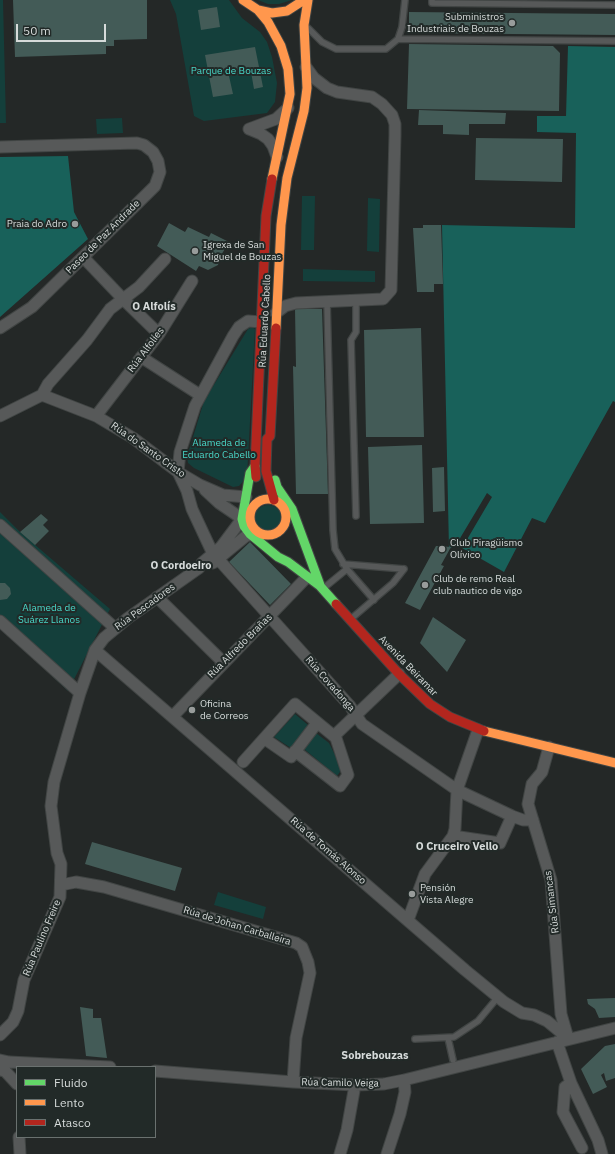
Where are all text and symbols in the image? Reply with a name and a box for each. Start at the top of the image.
place label: Subministros Industriais de Bouzas [407,11,504,34]
scale bar [18,16,108,42]
marker: Subministros Industriais de Bouzas [507,18,517,28]
text: 50 m [23,23,51,38]
park label: Parque de Bouzas [191,65,271,77]
street label: Paseo de Paz Andrade [64,198,142,276]
place label: Praia do Adro [7,218,67,230]
marker: Praia do Adro [70,219,80,229]
place label: Igrexa de San Miguel de Bouzas [203,239,281,262]
marker: Igrexa de San Miguel de Bouzas [190,246,200,256]
street label: Rúa Eduardo Cabello [257,274,273,368]
district label: O Alfolís [132,300,176,314]
street label: Rúa Alfolíes [125,325,167,375]
street label: Rúa do Santo Cristo [108,420,188,480]
park label: Alameda de Eduardo Cabello [182,437,256,460]
place label: Club Piragüismo Olívico [450,537,523,560]
marker: Club Piragüismo Olívico [437,544,447,554]
district label: O Cordoeiro [150,559,212,573]
place label: Club de remo Real club nautico de vigo [433,573,522,596]
marker: Club de remo Real club nautico de vigo [420,580,430,590]
street label: Rúa Pescadores [112,581,178,633]
park label: Alameda de Suárez Llanos [18,602,80,626]
street label: Rúa Alfredo Brañas [205,611,275,681]
street label: Avenida Beiramar [376,633,440,699]
street label: Rúa Covadonga [303,654,357,714]
place label: Oficina de Correos [200,698,249,722]
marker: Oficina de Correos [187,705,197,715]
street label: Rúa de Tomás Alonso [288,815,368,887]
district label: O Cruceiro Vello [416,840,498,854]
street label: Rúa Simancas [542,870,562,934]
place label: Pensión Vista Alegre [420,882,474,906]
marker: Pensión Vista Alegre [407,889,417,899]
street label: Rúa Paulino Freire [21,898,63,978]
street label: Rúa de Johan Carballeira [182,904,292,948]
district label: Sobrebouzas [341,1049,409,1063]
legend [16,1066,156,1138]
text: Fluido [54,1075,87,1090]
street label: Rúa Camilo Veiga [301,1076,379,1090]
text: Lento [54,1095,84,1110]
text: Atasco [54,1115,91,1130]

